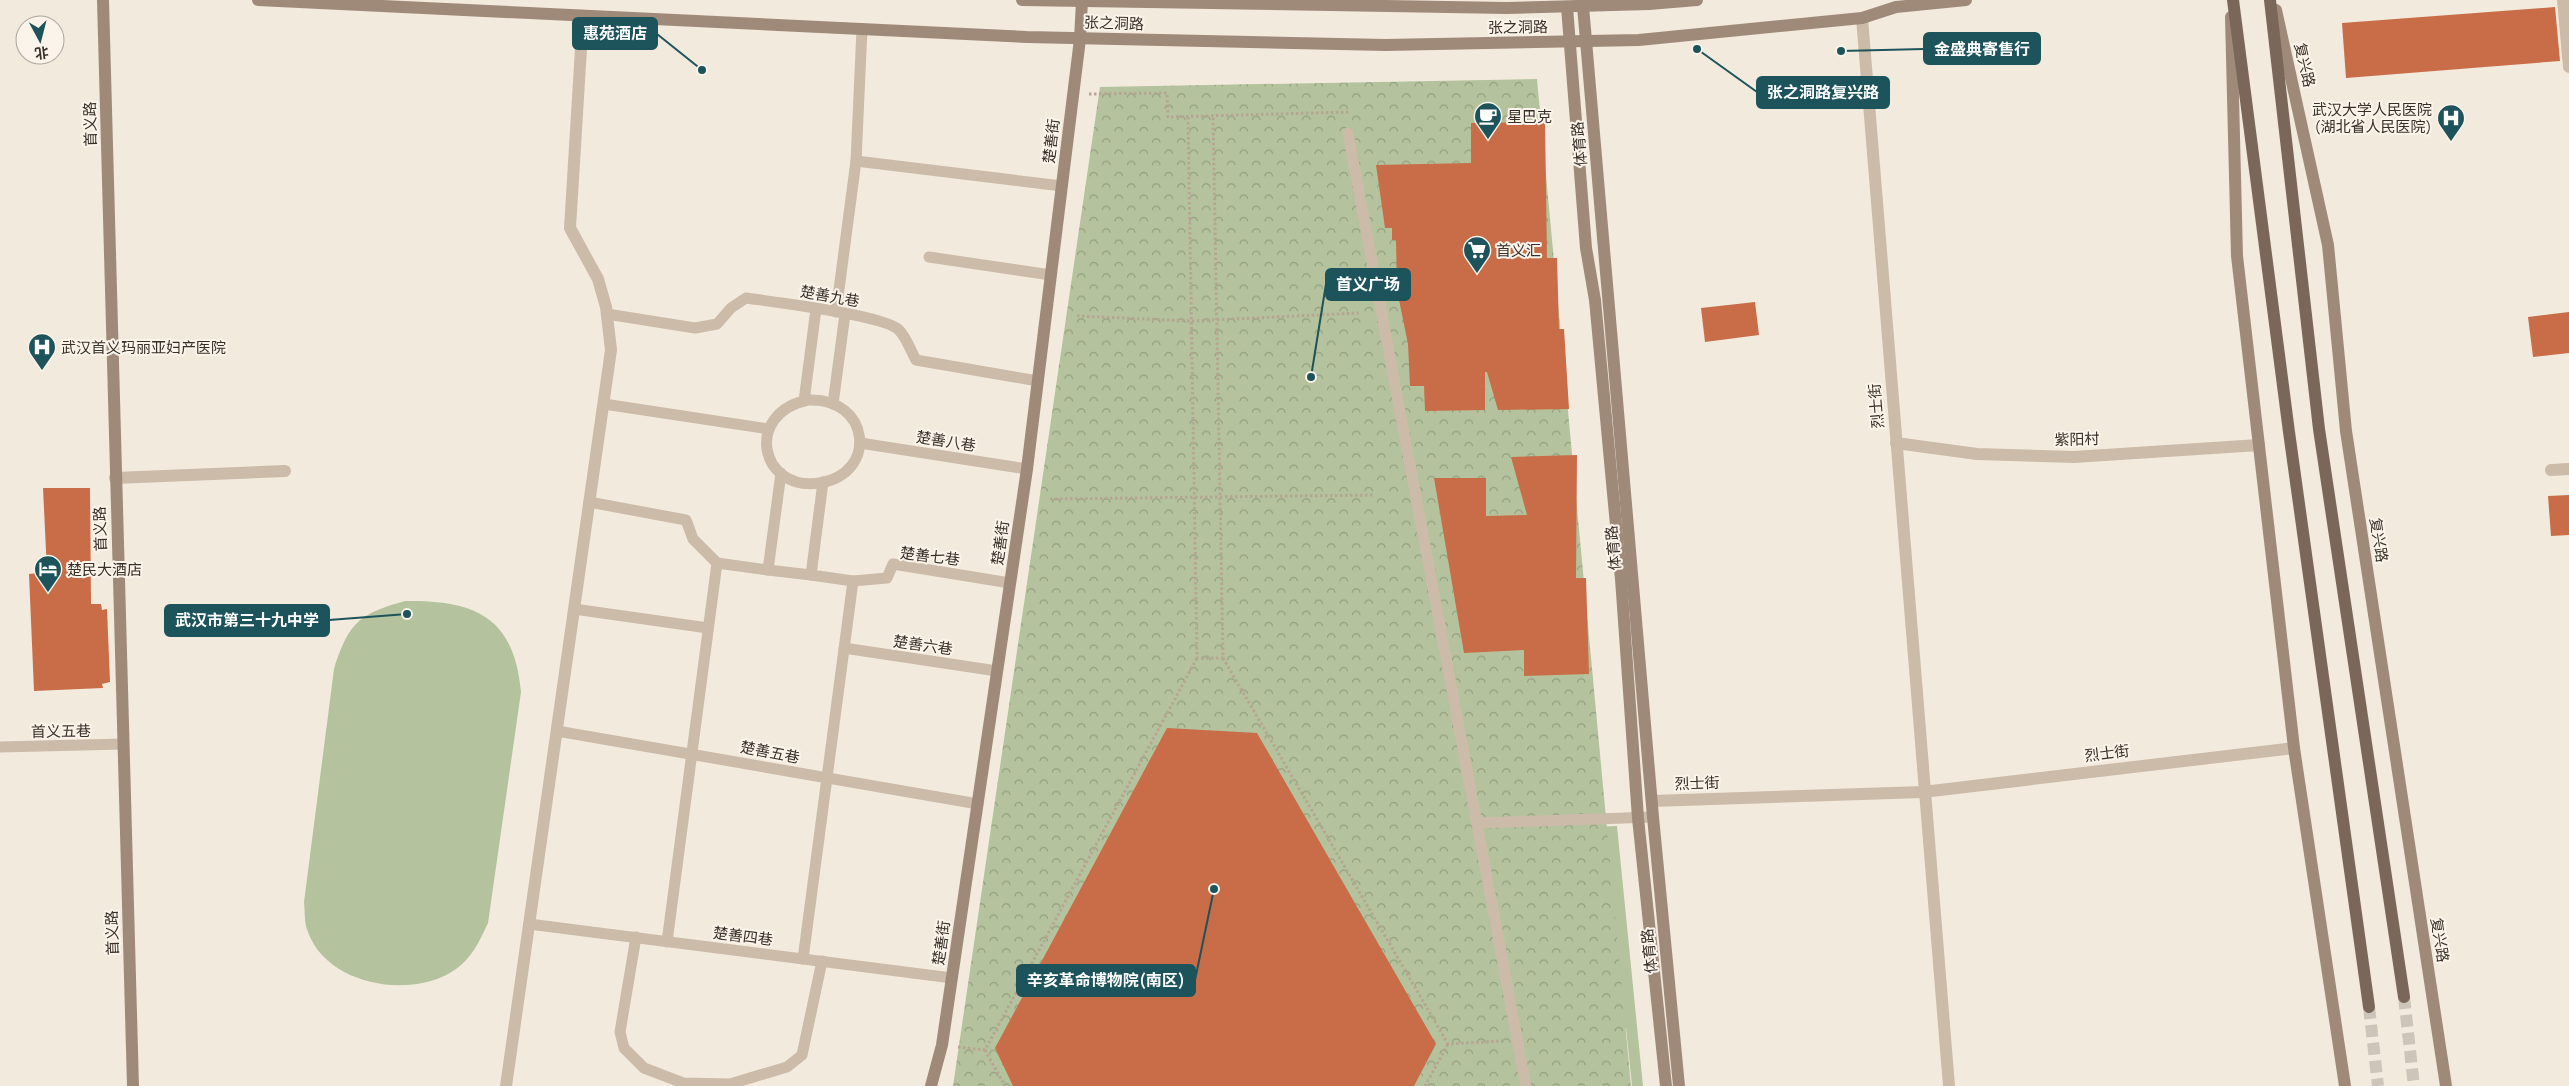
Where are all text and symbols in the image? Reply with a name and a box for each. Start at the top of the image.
street label: 张之洞路 [1084,11,1144,35]
north arrow [15,15,65,65]
street label: 张之洞路 [1488,16,1548,38]
callout: 惠苑酒店 [573,18,657,49]
text: 惠苑酒店 [583,22,647,44]
callout: 金盛典寄售行 [1924,33,2040,64]
text: 金盛典寄售行 [1934,38,2030,60]
street label: 复兴路 [2290,41,2320,89]
text: 北 [34,43,50,64]
callout: 张之洞路复兴路 [1757,77,1889,108]
text: 张之洞路复兴路 [1767,81,1879,103]
place label: 武汉大学人民医院 (湖北省人民医院) [2312,99,2432,137]
street label: 首义路 [79,101,101,147]
cafe icon: 星巴克 [1473,101,1503,140]
hospital icon: 武汉大学人民医院 (湖北省人民医院) [2436,103,2466,142]
place label: 星巴克 [1507,106,1552,127]
street label: 楚善街 [1038,117,1064,165]
street label: 体育路 [1567,121,1591,167]
supermarket icon: 首义汇 [1462,235,1492,274]
place label: 首义汇 [1496,240,1541,261]
callout: 首义广场 [1326,269,1410,300]
text: 首义广场 [1336,273,1400,295]
street label: 楚善九巷 [799,280,861,312]
hospital icon: 武汉首义玛丽亚妇产医院 [27,332,57,371]
place label: 武汉首义玛丽亚妇产医院 [61,337,226,358]
street label: 烈士街 [1864,383,1888,429]
street label: 楚善八巷 [915,426,977,456]
street label: 紫阳村 [2054,428,2100,450]
street label: 首义路 [89,506,111,552]
street label: 复兴路 [2365,516,2393,564]
street label: 楚善街 [986,519,1014,567]
street label: 体育路 [1601,525,1625,571]
street label: 楚善七巷 [899,542,961,570]
hotel icon: 楚民大酒店 [33,554,63,593]
place label: 楚民大酒店 [67,559,142,580]
callout: 武汉市第三十九中学 [165,605,329,636]
text: 武汉市第三十九中学 [175,609,319,631]
street label: 楚善六巷 [892,630,954,660]
street label: 首义五巷 [31,720,91,742]
street label: 楚善五巷 [739,736,801,768]
street label: 烈士街 [2083,740,2131,766]
street label: 烈士街 [1674,772,1720,794]
street label: 首义路 [101,910,123,956]
street label: 复兴路 [2426,916,2454,964]
street label: 楚善街 [927,919,955,967]
street label: 楚善四巷 [712,922,774,950]
street label: 体育路 [1636,928,1662,974]
callout: 辛亥革命博物院(南区) [1017,965,1195,996]
text: 辛亥革命博物院(南区) [1027,969,1185,991]

